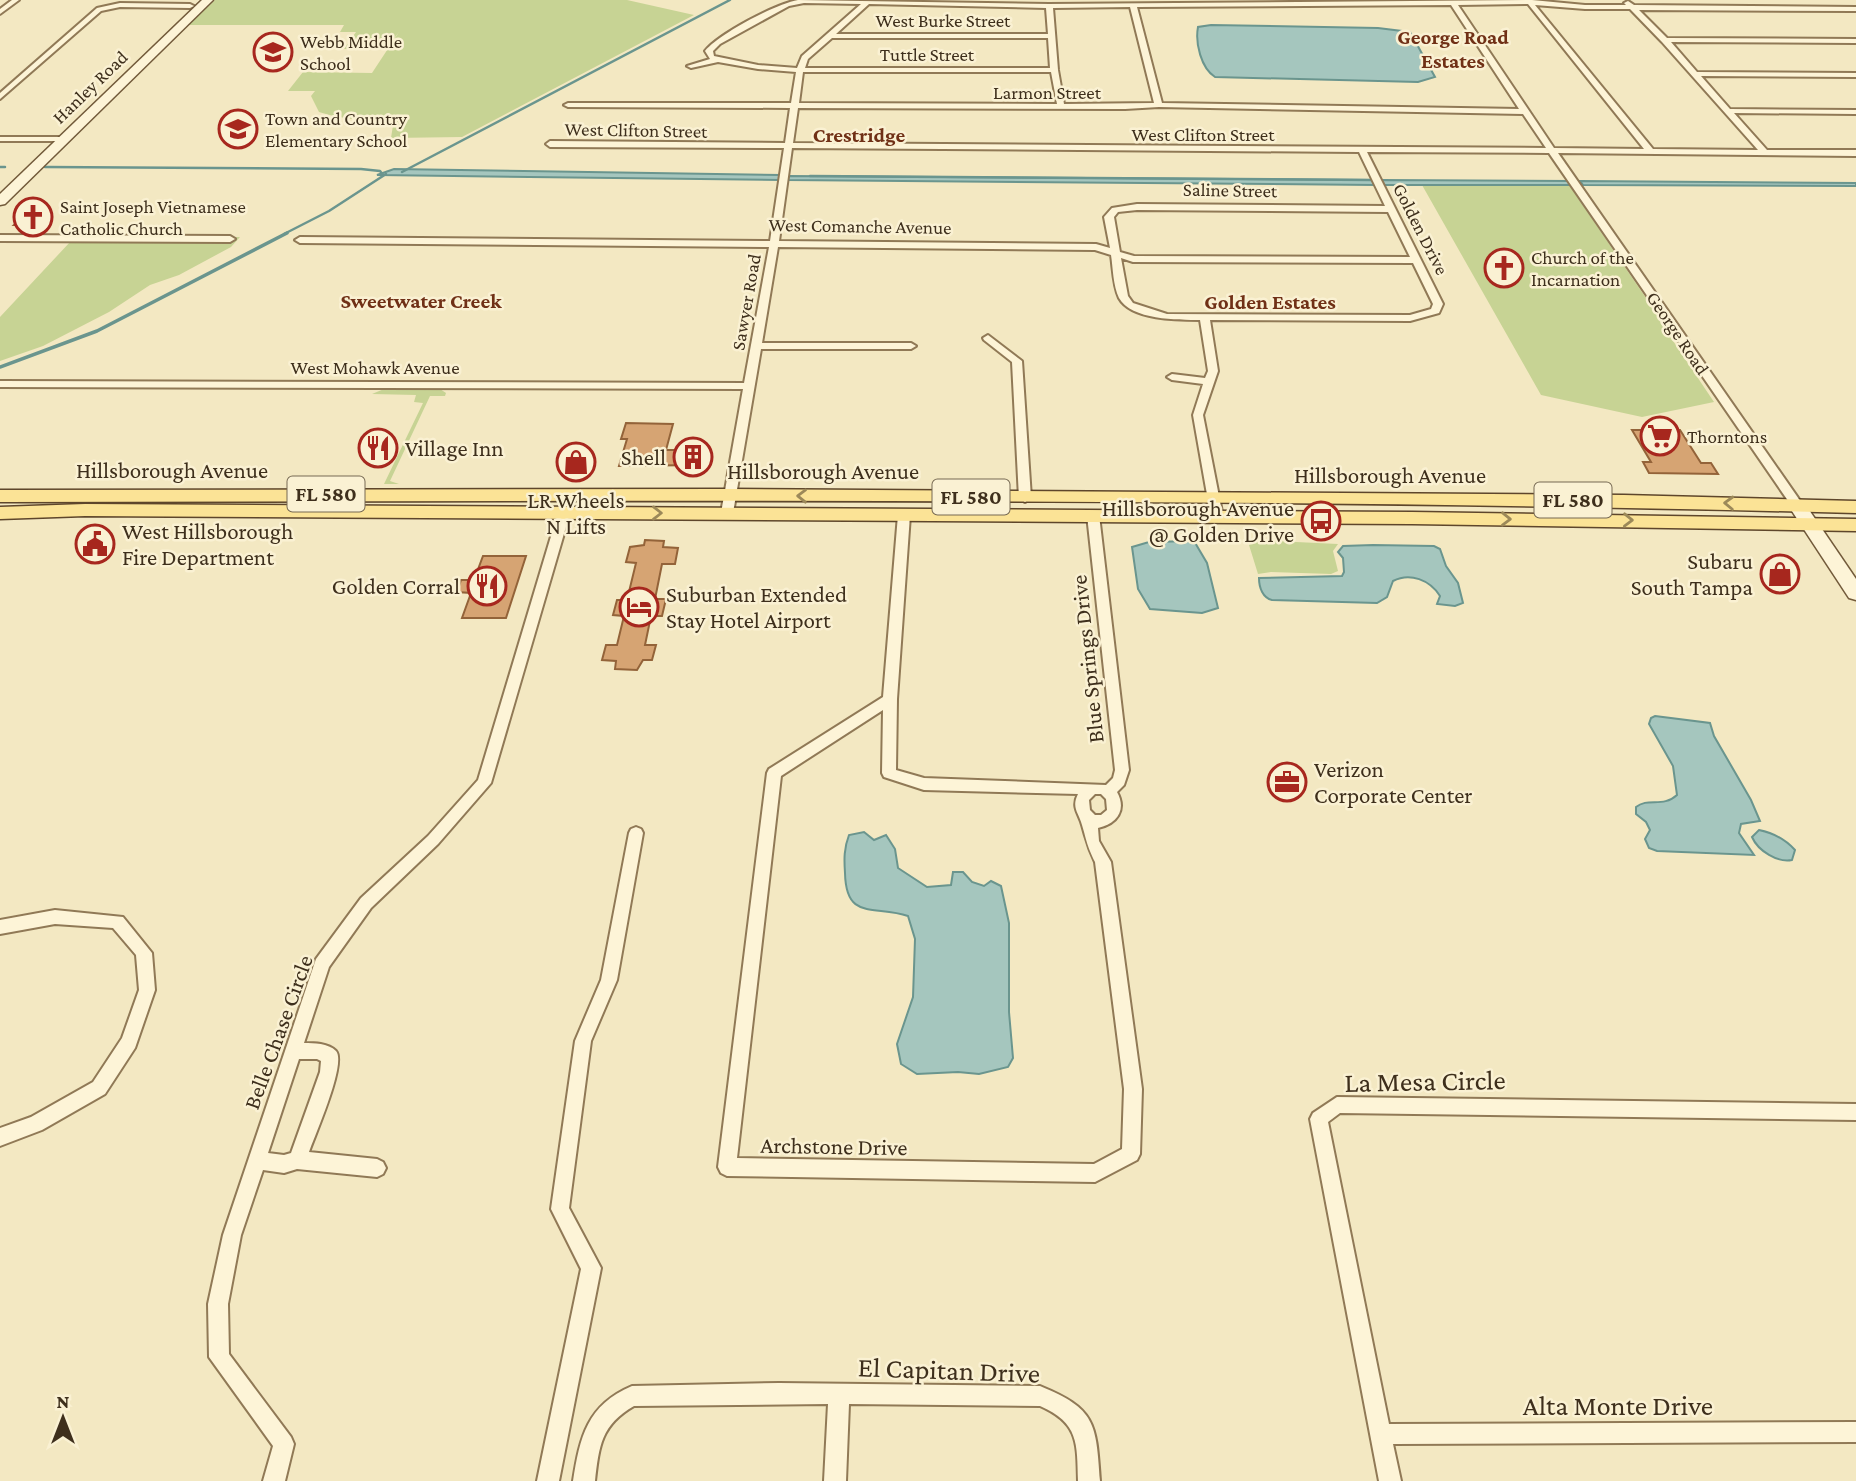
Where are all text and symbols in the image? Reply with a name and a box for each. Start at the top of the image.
street label: West Burke Street [876,10,1011,31]
district label: George Road Estates [1397,25,1509,73]
school or university icon: Webb Middle School [252,31,294,73]
place label: Webb Middle School [300,31,402,74]
street label: Tuttle Street [880,44,975,65]
street label: Hanley Road [48,46,132,128]
street label: Larmon Street [993,82,1102,103]
school or university icon: Town and Country Elementary School [217,108,259,150]
place label: Town and Country Elementary School [265,108,407,151]
street label: West Clifton Street [564,118,708,142]
district label: Crestridge [813,123,906,147]
street label: West Clifton Street [1132,124,1275,145]
street label: Saline Street [1183,179,1278,201]
street label: Golden Drive [1389,180,1453,278]
church icon: Saint Joseph Vietnamese Catholic Church [12,196,54,238]
place label: Saint Joseph Vietnamese Catholic Church [60,196,246,239]
street label: West Comanche Avenue [768,214,952,238]
church icon: Church of the Incarnation [1483,247,1525,289]
place label: Church of the Incarnation [1531,247,1634,290]
street label: Sawyer Road [727,252,765,352]
street label: George Road [1643,287,1713,379]
district label: Sweetwater Creek [340,289,502,313]
district label: Golden Estates [1204,290,1336,314]
street label: West Mohawk Avenue [291,357,459,378]
supermarket icon: Thorntons [1639,415,1681,457]
place label: Thorntons [1687,426,1767,447]
restaurant icon: Village Inn [357,427,399,469]
place label: Village Inn [405,435,504,461]
building icon: Shell [672,436,714,478]
shop icon: LR Wheels N Lifts [555,441,597,483]
place label: Shell [621,444,666,470]
street label: Hillsborough Avenue [76,457,268,483]
street label: Hillsborough Avenue [727,458,919,484]
street label: Hillsborough Avenue [1294,462,1486,488]
road number: FL 580 [288,476,364,512]
road number: FL 580 [932,480,1010,514]
road number: FL 580 [1534,482,1612,518]
place label: LR Wheels N Lifts [527,487,625,539]
one-way arrow [796,488,807,504]
place label: Hillsborough Avenue @ Golden Drive [1102,495,1294,547]
one-way arrow [1723,495,1734,510]
bus stop icon: Hillsborough Avenue @ Golden Drive [1300,500,1342,542]
one-way arrow [652,505,662,521]
one-way arrow [1501,511,1511,527]
one-way arrow [1623,512,1634,528]
place label: West Hillsborough Fire Department [122,518,293,570]
public building icon: West Hillsborough Fire Department [74,523,116,565]
place label: Subaru South Tampa [1631,548,1753,600]
shop icon: Subaru South Tampa [1759,553,1801,595]
restaurant icon: Golden Corral [466,565,508,607]
place label: Golden Corral [332,573,460,599]
street label: Blue Springs Drive [1065,574,1109,744]
place label: Suburban Extended Stay Hotel Airport [666,581,847,633]
hotel icon: Suburban Extended Stay Hotel Airport [618,586,660,628]
place label: Verizon Corporate Center [1314,756,1472,808]
office icon: Verizon Corporate Center [1266,761,1308,803]
street label: Belle Chase Circle [238,951,318,1113]
street label: La Mesa Circle [1344,1064,1506,1098]
street label: Archstone Drive [760,1132,908,1160]
street label: El Capitan Drive [857,1351,1041,1389]
north arrow [28,1383,98,1453]
street label: Alta Monte Drive [1523,1390,1713,1421]
text: N [57,1391,70,1412]

